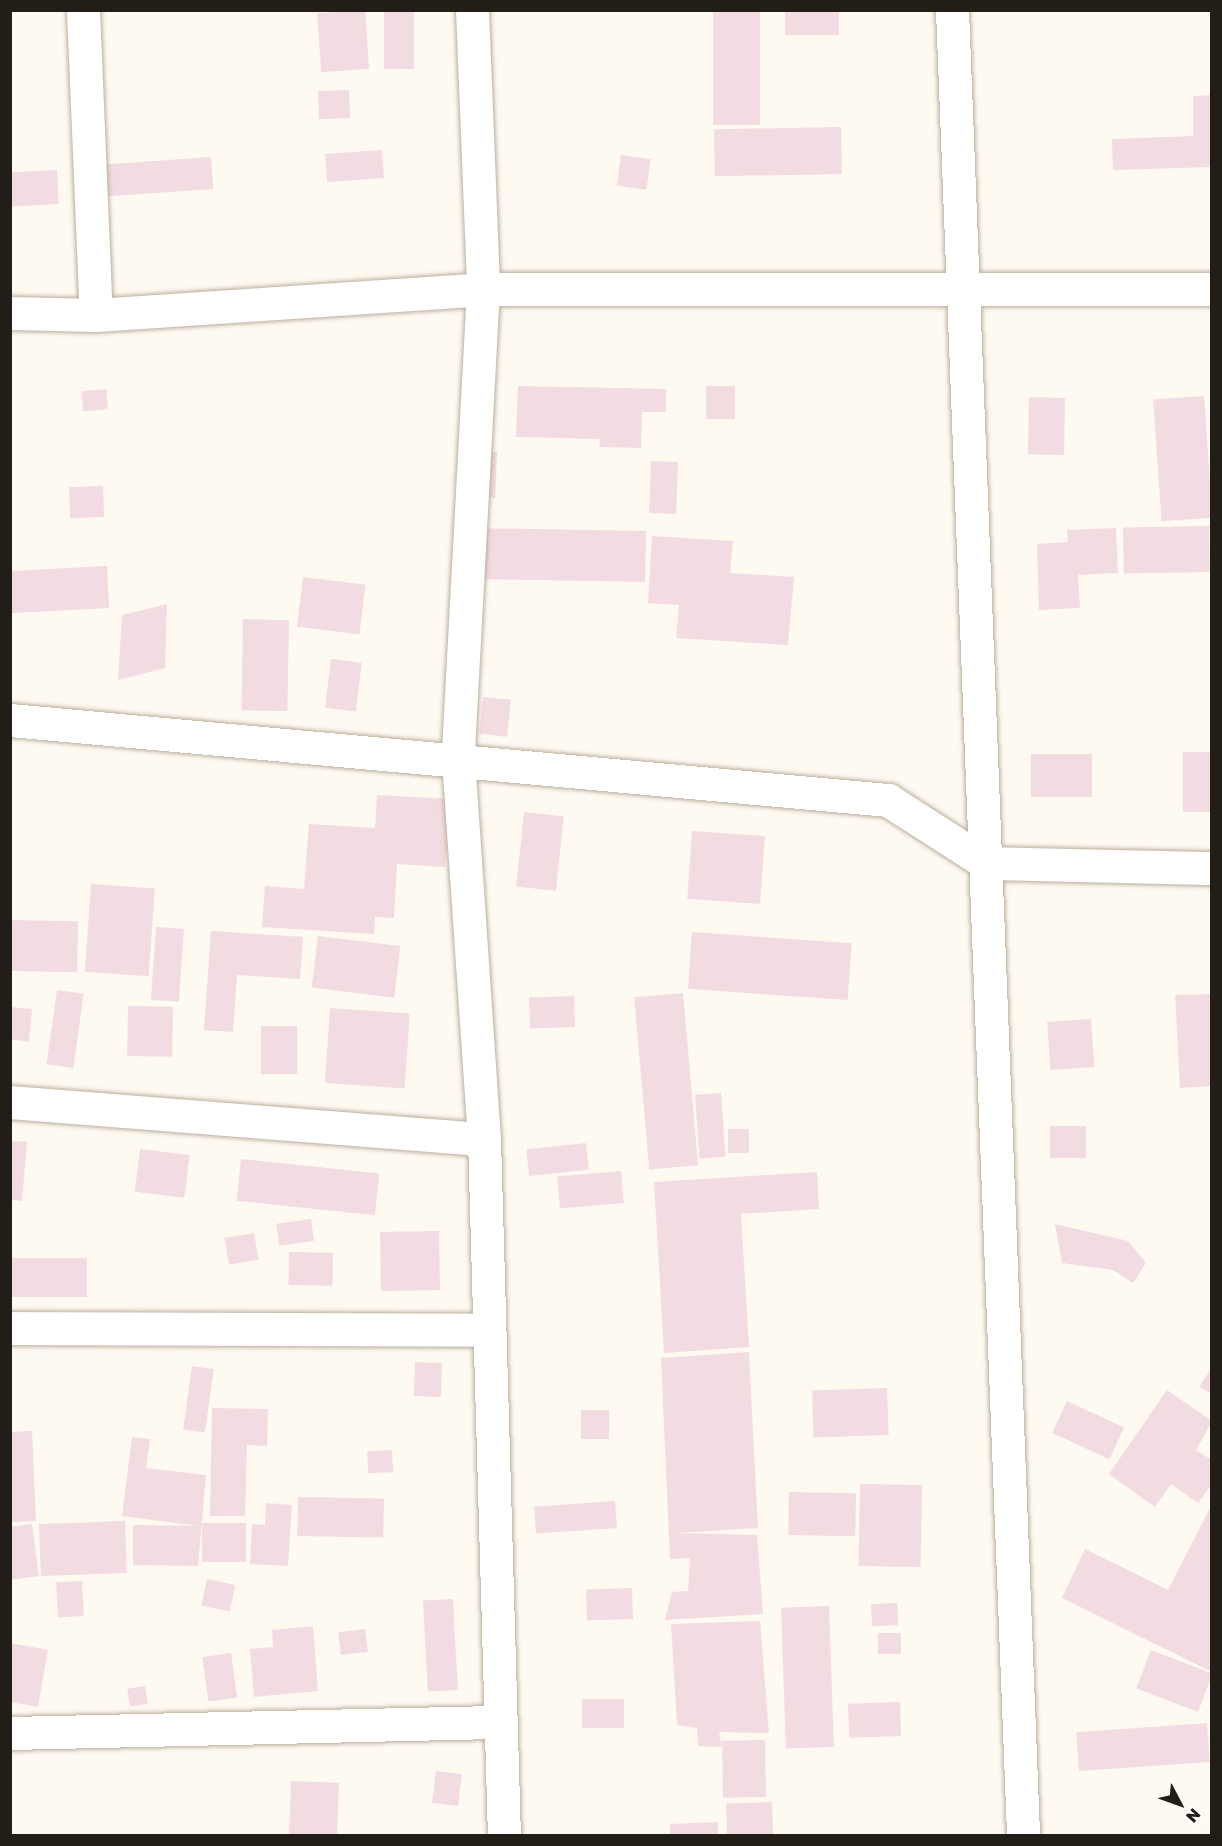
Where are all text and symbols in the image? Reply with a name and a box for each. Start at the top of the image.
north arrow [1150,1774,1210,1834]
text: N [1182,1805,1205,1827]

